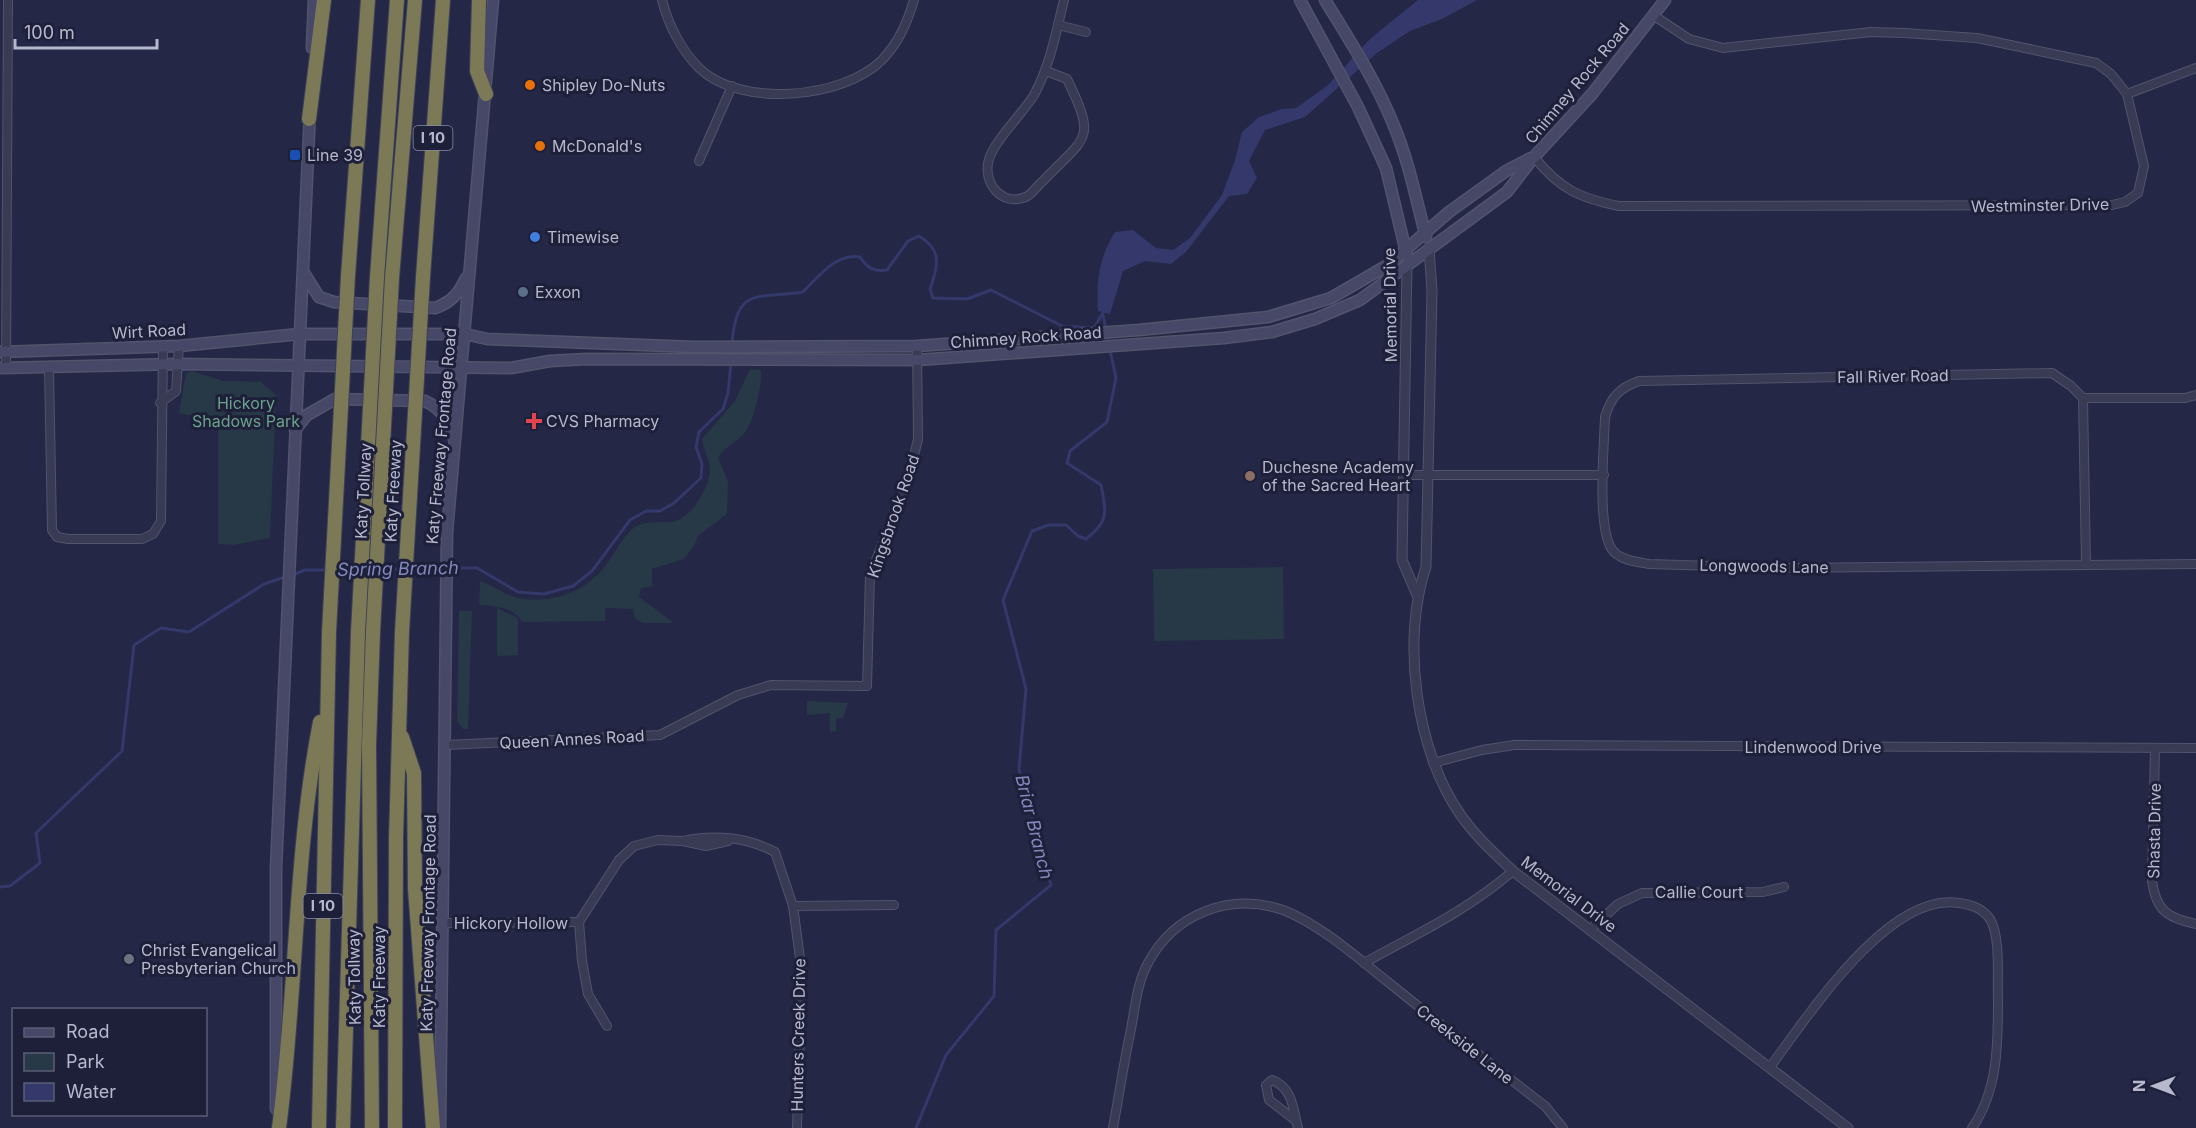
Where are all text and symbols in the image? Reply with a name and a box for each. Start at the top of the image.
scale bar [15,12,158,50]
street label: Chimney Rock Road [1521,18,1633,148]
text: 100 m [24,22,75,43]
place label: Shipley Do-Nuts [542,75,665,95]
marker: Shipley Do-Nuts [523,78,537,92]
road number: I 10 [414,126,452,150]
place label: McDonald's [552,136,642,156]
marker: McDonald's [533,139,547,153]
place label: Line 39 [307,145,363,165]
marker: Line 39 [288,148,302,162]
street label: Westminster Drive [1971,194,2109,216]
place label: Timewise [547,227,619,247]
marker: Timewise [528,230,542,244]
street label: Memorial Drive [1379,248,1401,362]
place label: Exxon [535,282,581,302]
marker: Exxon [516,285,530,299]
street label: Wirt Road [111,319,187,343]
street label: Chimney Rock Road [950,322,1102,352]
street label: Katy Freeway Frontage Road [422,327,460,545]
street label: Fall River Road [1837,365,1949,387]
park label: Hickory Shadows Park [192,393,300,431]
place label: CVS Pharmacy [546,411,659,431]
marker: CVS Pharmacy [527,414,541,428]
street label: Katy Freeway [380,439,406,543]
street label: Katy Tollway [351,443,375,539]
street label: Kingsbrook Road [863,452,923,580]
place label: Duchesne Academy of the Sacred Heart [1262,457,1414,495]
marker: Duchesne Academy of the Sacred Heart [1243,469,1257,483]
street label: Longwoods Lane [1699,555,1829,577]
water label: Spring Branch [337,557,459,580]
street label: Queen Annes Road [499,725,645,753]
street label: Lindenwood Drive [1745,737,1881,757]
water label: Briar Branch [1011,772,1058,881]
street label: Shasta Drive [2143,783,2165,879]
street label: Katy Freeway Frontage Road [416,814,440,1032]
street label: Memorial Drive [1517,852,1621,936]
street label: Callie Court [1655,882,1743,902]
road number: I 10 [304,894,342,918]
street label: Hickory Hollow [454,913,568,933]
street label: Katy Freeway [369,926,389,1028]
street label: Katy Tollway [343,929,365,1025]
place label: Christ Evangelical Presbyterian Church [141,940,296,978]
marker: Christ Evangelical Presbyterian Church [122,952,136,966]
street label: Hunters Creek Drive [787,958,809,1112]
street label: Creekside Lane [1412,1000,1518,1088]
legend [12,1008,207,1116]
text: Road [66,1021,109,1042]
text: Park [66,1051,105,1072]
north arrow [2124,1056,2184,1116]
text: N [2129,1080,2149,1092]
text: Water [66,1081,116,1102]

